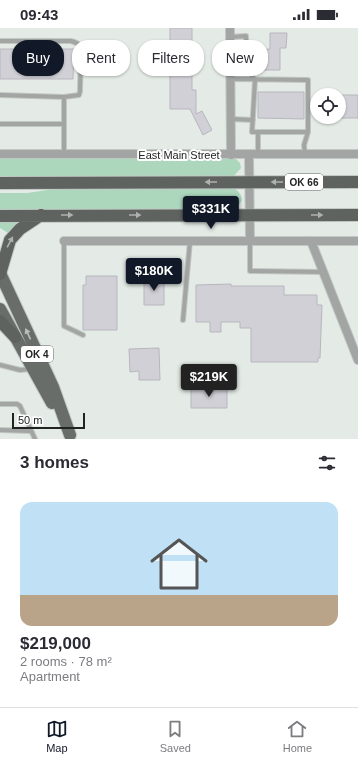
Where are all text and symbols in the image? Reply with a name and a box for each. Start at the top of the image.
text: 09:43 [20,6,58,23]
chip: Buy [12,40,64,76]
chip: Rent [72,40,130,76]
chip: Filters [138,40,204,76]
chip: New [212,40,268,76]
map controls [310,88,346,124]
button: locate [310,88,346,124]
street label: East Main Street [138,149,220,161]
road number: OK 66 [285,174,323,190]
one-way arrow [204,179,217,185]
one-way arrow [270,179,283,185]
pin: $331K [183,196,239,230]
text: $331K [192,201,230,216]
one-way arrow [61,212,74,218]
one-way arrow [129,212,142,218]
one-way arrow [311,212,324,218]
one-way arrow [7,236,14,248]
pin: $180K [126,258,182,292]
text: $180K [135,263,173,278]
one-way arrow [25,328,31,340]
road number: OK 4 [21,346,53,362]
pin: $219K [181,364,237,398]
text: $219K [190,369,228,384]
scale bar [12,411,85,430]
text: 50 m [18,414,42,426]
icon: filters [316,452,338,474]
text: 3 homes [20,453,89,472]
icon: home [143,528,215,600]
text: $219,000 [20,634,91,653]
text: 2 rooms · 78 m² [20,654,112,669]
text: Apartment [20,669,80,684]
tab: Map [46,718,68,754]
tab: Saved [160,718,191,754]
tab: Home [283,718,312,754]

